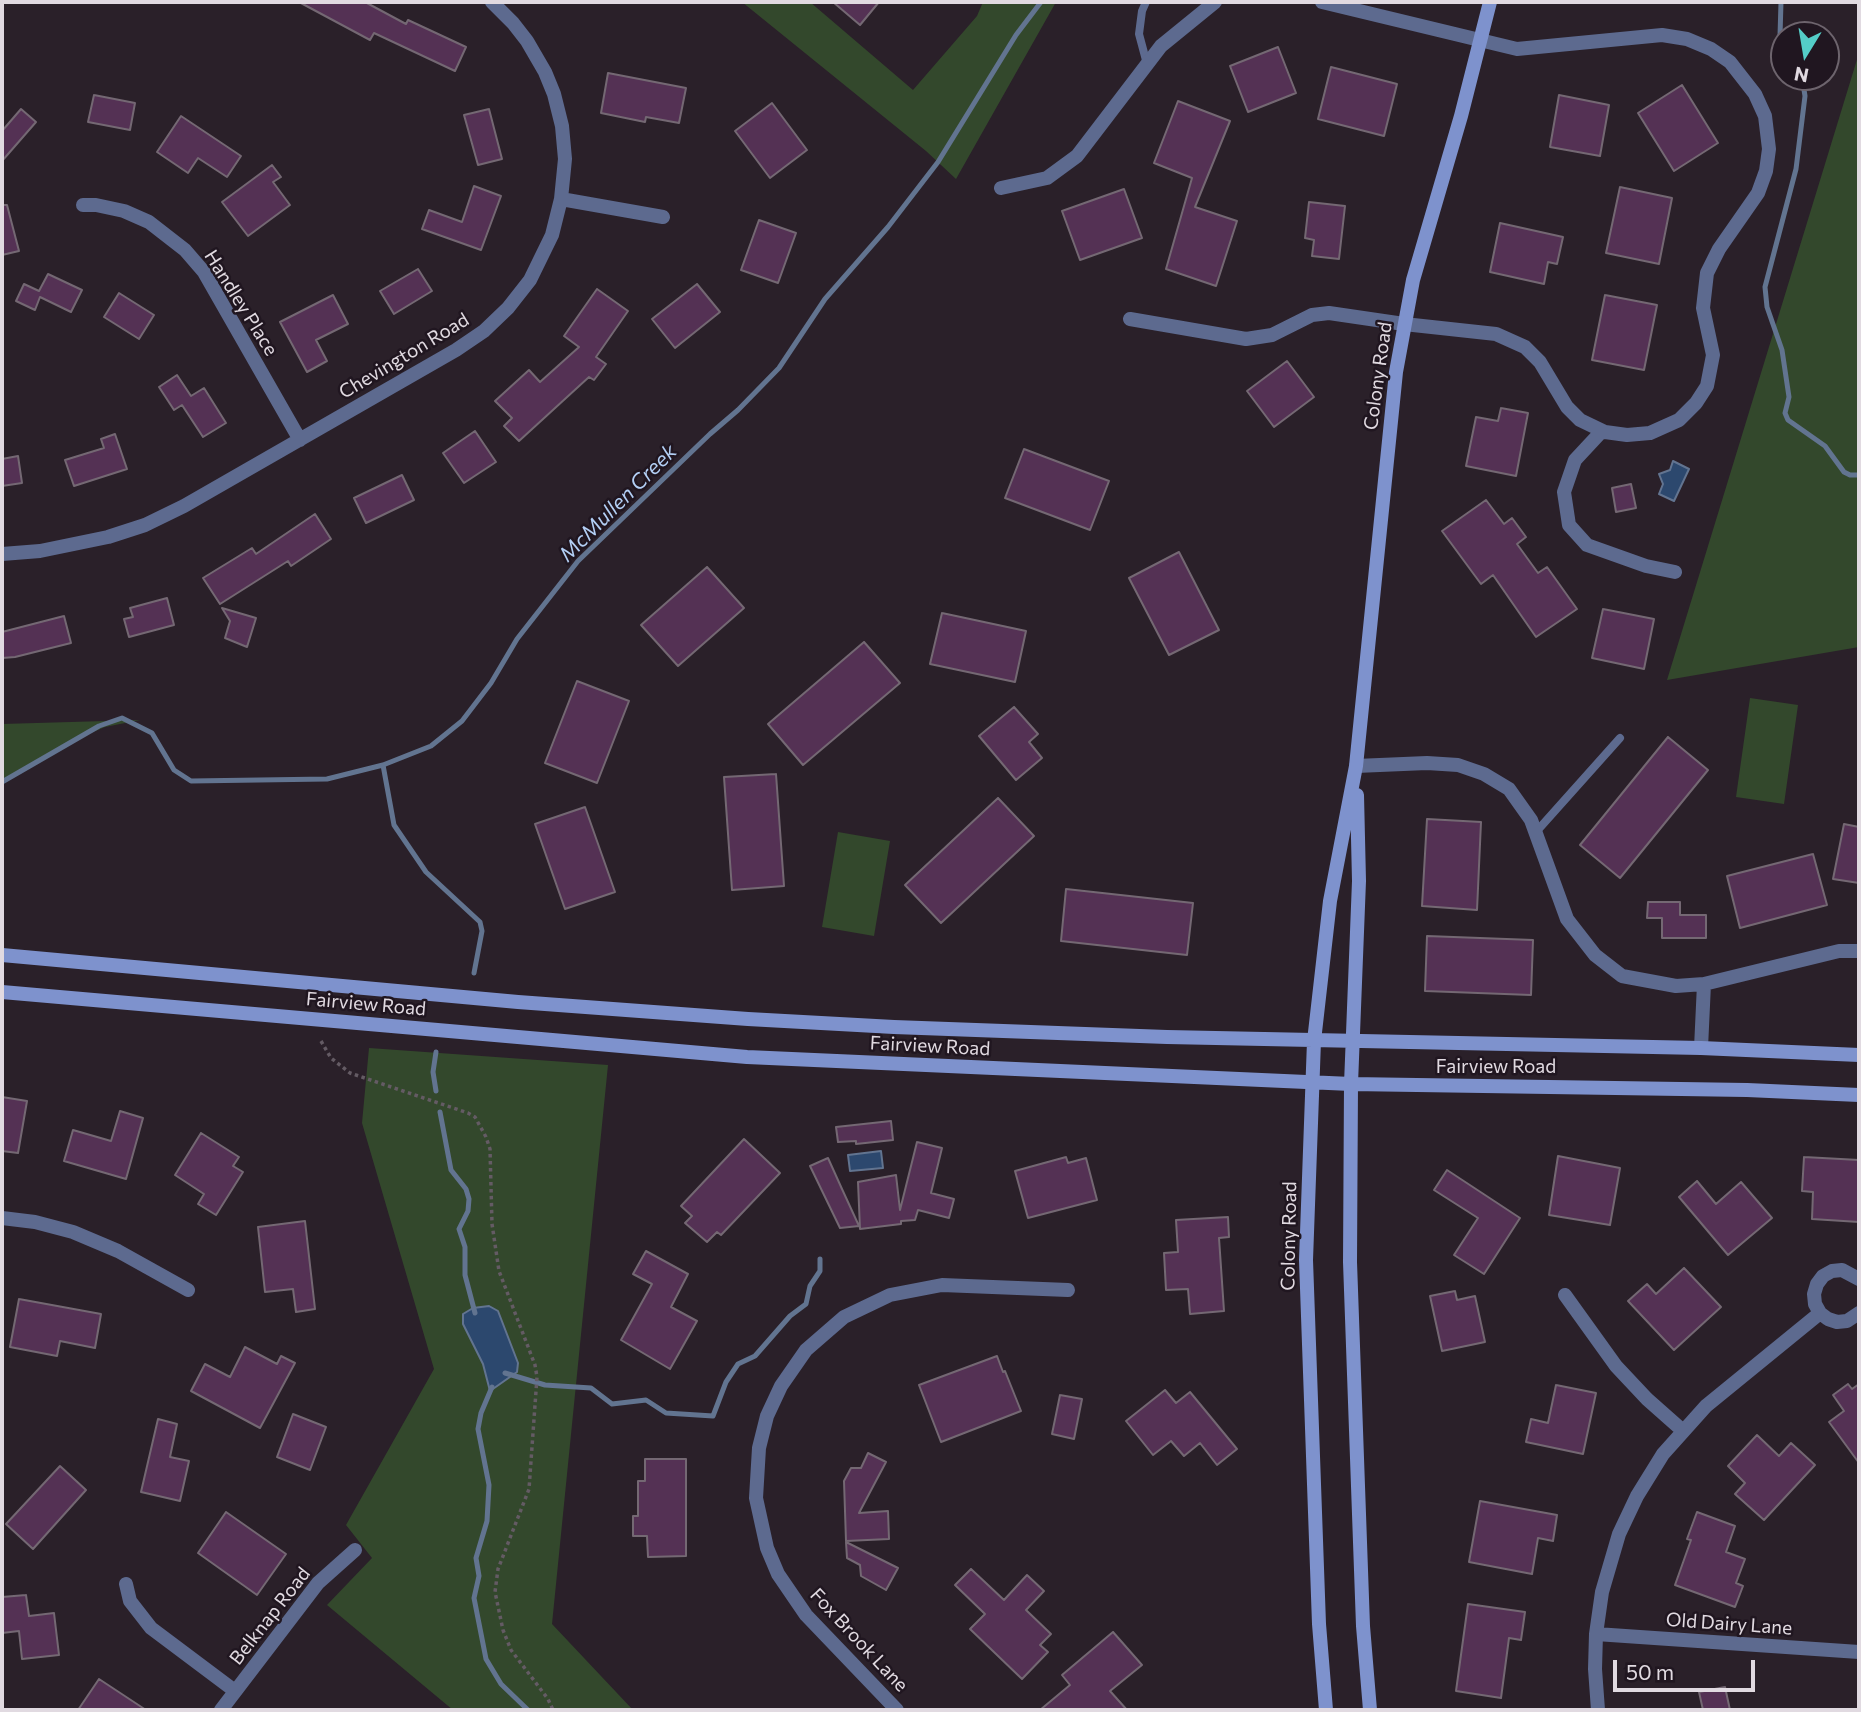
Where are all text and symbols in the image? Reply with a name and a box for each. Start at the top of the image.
north arrow [1770,21,1840,91]
text: N [1792,62,1810,88]
street label: Handley Place [199,246,283,360]
street label: Chevington Road [335,308,473,404]
street label: Colony Road [1359,320,1397,432]
water label: McMullen Creek [554,439,682,567]
street label: Fairview Road [305,987,427,1021]
street label: Fairview Road [869,1031,991,1061]
street label: Fairview Road [1436,1056,1556,1078]
street label: Colony Road [1277,1181,1301,1291]
street label: Belknap Road [225,1563,315,1669]
street label: Fox Brook Lane [805,1584,913,1696]
street label: Old Dairy Lane [1665,1608,1793,1640]
scale bar [1616,1646,1758,1690]
text: 50 m [1626,1659,1674,1684]

